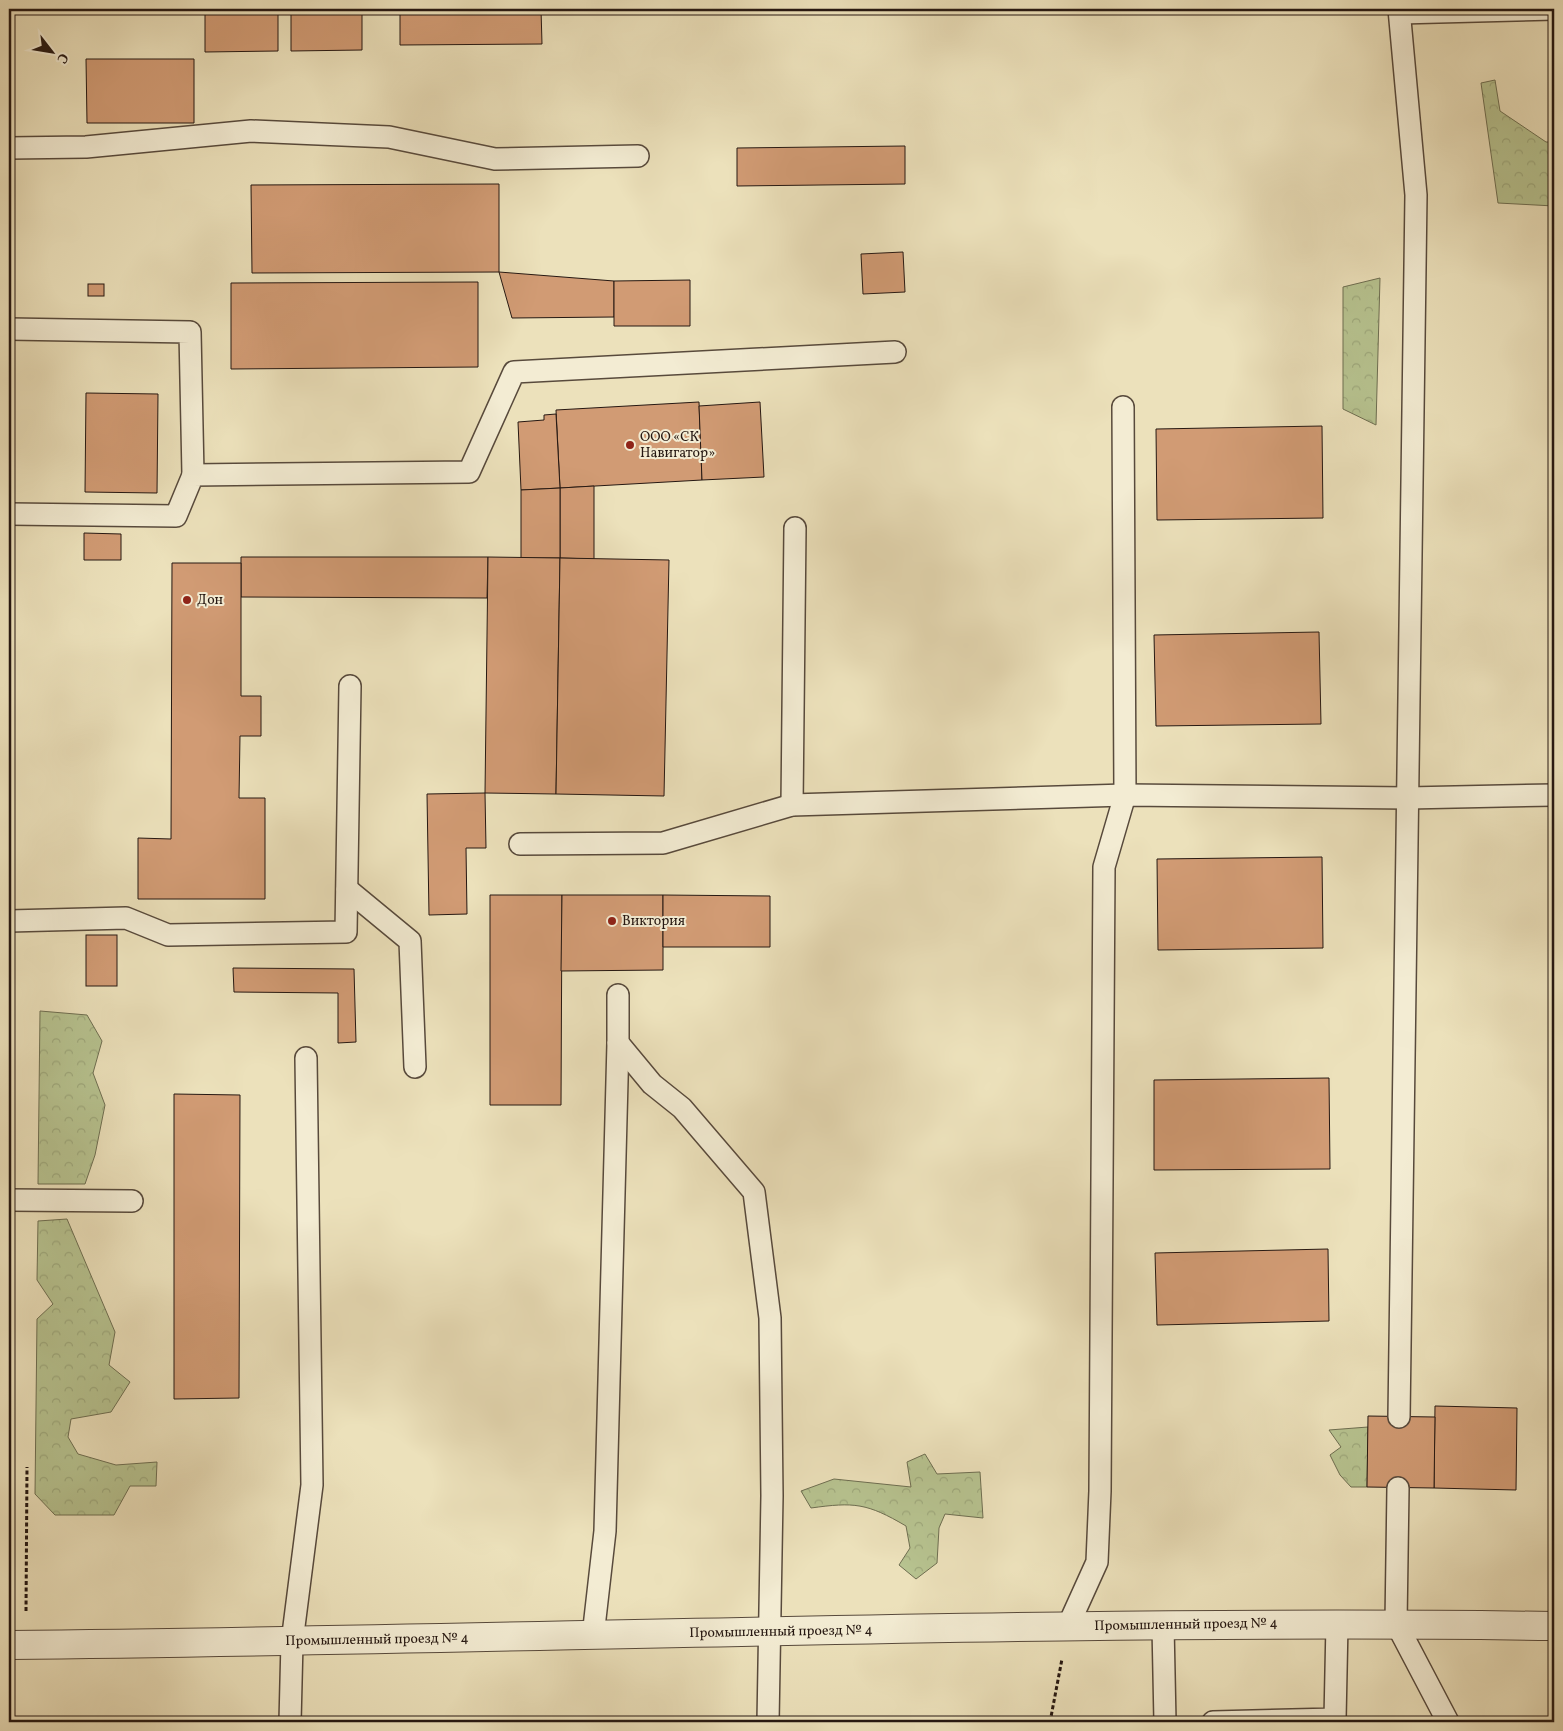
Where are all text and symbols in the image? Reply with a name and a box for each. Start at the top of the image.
north arrow [28,28,78,78]
text: С [51,49,72,67]
place label: ООО «СК Навигатор» [640,428,715,463]
marker: ООО «СК Навигатор» [624,439,636,451]
place label: Дон [197,591,224,610]
marker: Дон [181,594,193,606]
place label: Виктория [622,912,685,931]
marker: Виктория [606,915,618,927]
street label: Промышленный проезд № 4 [1094,1614,1278,1636]
street label: Промышленный проезд № 4 [689,1621,873,1643]
street label: Промышленный проезд № 4 [285,1629,469,1651]

